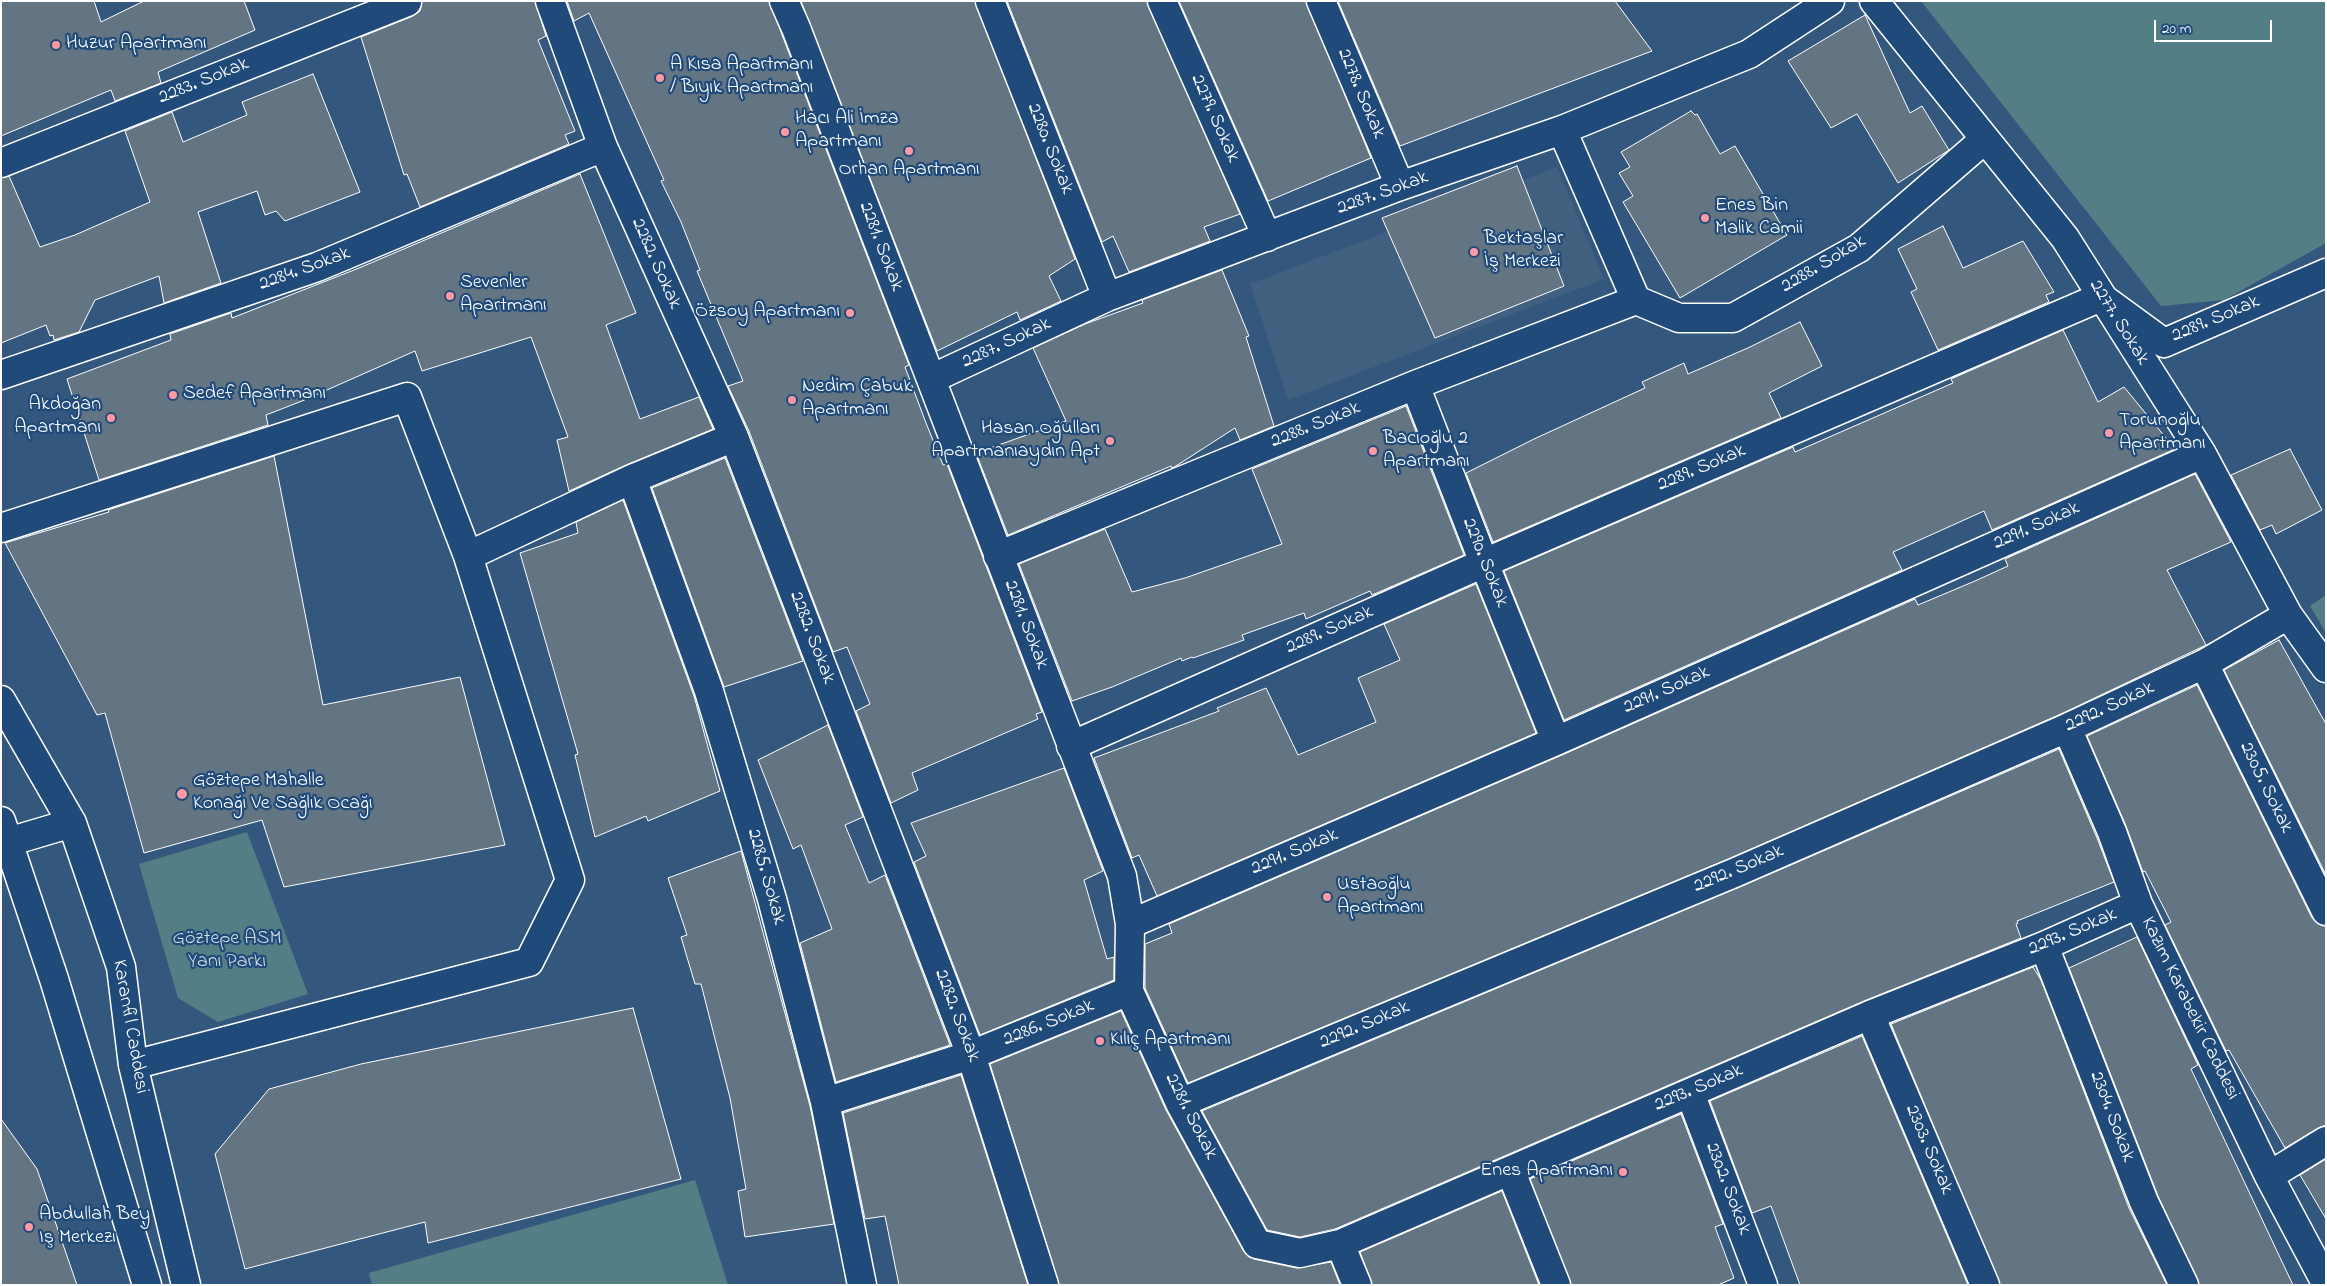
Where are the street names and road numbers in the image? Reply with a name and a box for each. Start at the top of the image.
street label: 2278. Sokak [1330,45,1390,143]
street label: 2283. Sokak [155,53,253,111]
street label: 2279. Sokak [1184,71,1244,167]
street label: 2280. Sokak [1020,100,1078,198]
street label: 2287. Sokak [1334,166,1432,222]
street label: 2281. Sokak [852,199,908,295]
street label: 2282. Sokak [624,215,686,313]
street label: 2288. Sokak [1777,230,1871,300]
street label: 2284. Sokak [256,242,354,298]
street label: 2277. Sokak [2082,276,2154,370]
street label: 2289. Sokak [2168,291,2264,349]
street label: 2287. Sokak [959,313,1055,375]
street label: 2288. Sokak [1268,397,1364,455]
street label: 2289. Sokak [1654,440,1750,498]
street label: 2291. Sokak [1990,497,2084,557]
street label: 2290. Sokak [1455,515,1513,611]
street label: 2281. Sokak [997,577,1053,673]
street label: 2282. Sokak [782,588,840,688]
street label: 2289. Sokak [1282,601,1378,661]
street label: 2291. Sokak [1620,661,1714,721]
street label: 2292. Sokak [2061,677,2159,739]
street label: 2305. Sokak [2233,739,2297,837]
street label: 2291. Sokak [1248,824,1342,882]
street label: 2285. Sokak [740,826,790,928]
street label: 2292. Sokak [1690,840,1788,900]
street label: 2293. Sokak [2025,904,2121,962]
street label: Kazım Karabekir Caddesi [2134,914,2244,1104]
street label: Karanfil Caddesi [105,958,153,1096]
street label: 2282. Sokak [927,966,985,1066]
street label: 2286. Sokak [1000,995,1098,1053]
street label: 2292. Sokak [1316,996,1414,1056]
street label: 2293. Sokak [1651,1060,1747,1118]
street label: 2304. Sokak [2083,1068,2139,1166]
street label: 2281. Sokak [1158,1070,1222,1164]
street label: 2303. Sokak [1898,1102,1958,1198]
street label: 2302. Sokak [1698,1140,1756,1238]

